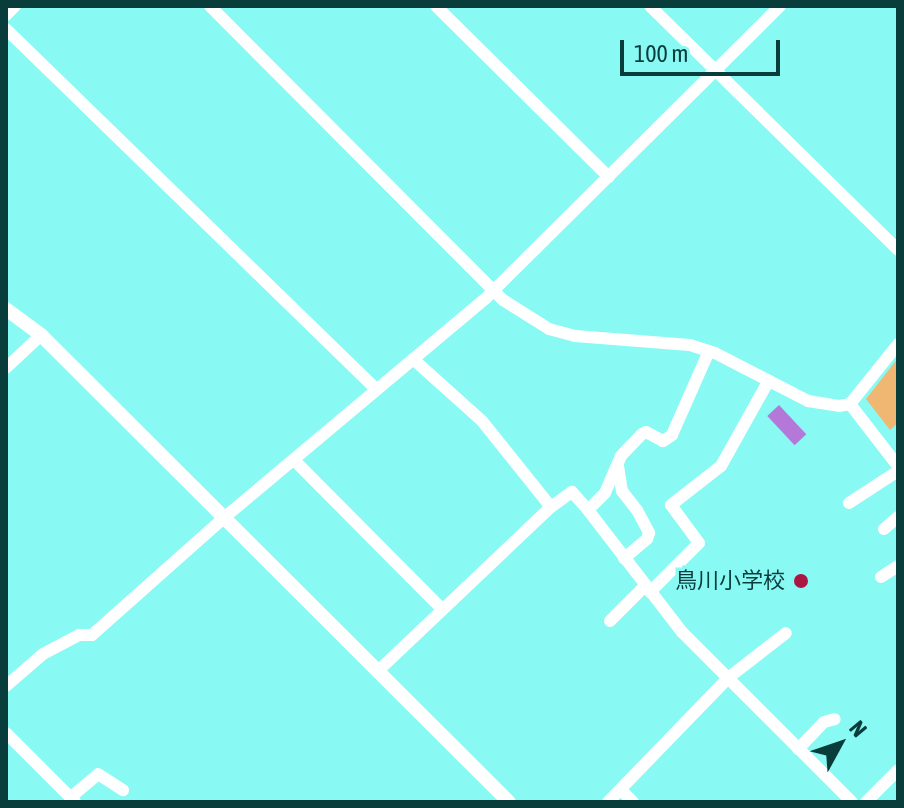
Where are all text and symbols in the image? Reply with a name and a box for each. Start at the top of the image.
scale bar [624,24,784,74]
text: 100 m [634,40,688,67]
place label: 鳥川小学校 [675,568,785,594]
marker: 鳥川小学校 [792,572,810,590]
north arrow [800,704,880,784]
text: N [844,715,873,742]

